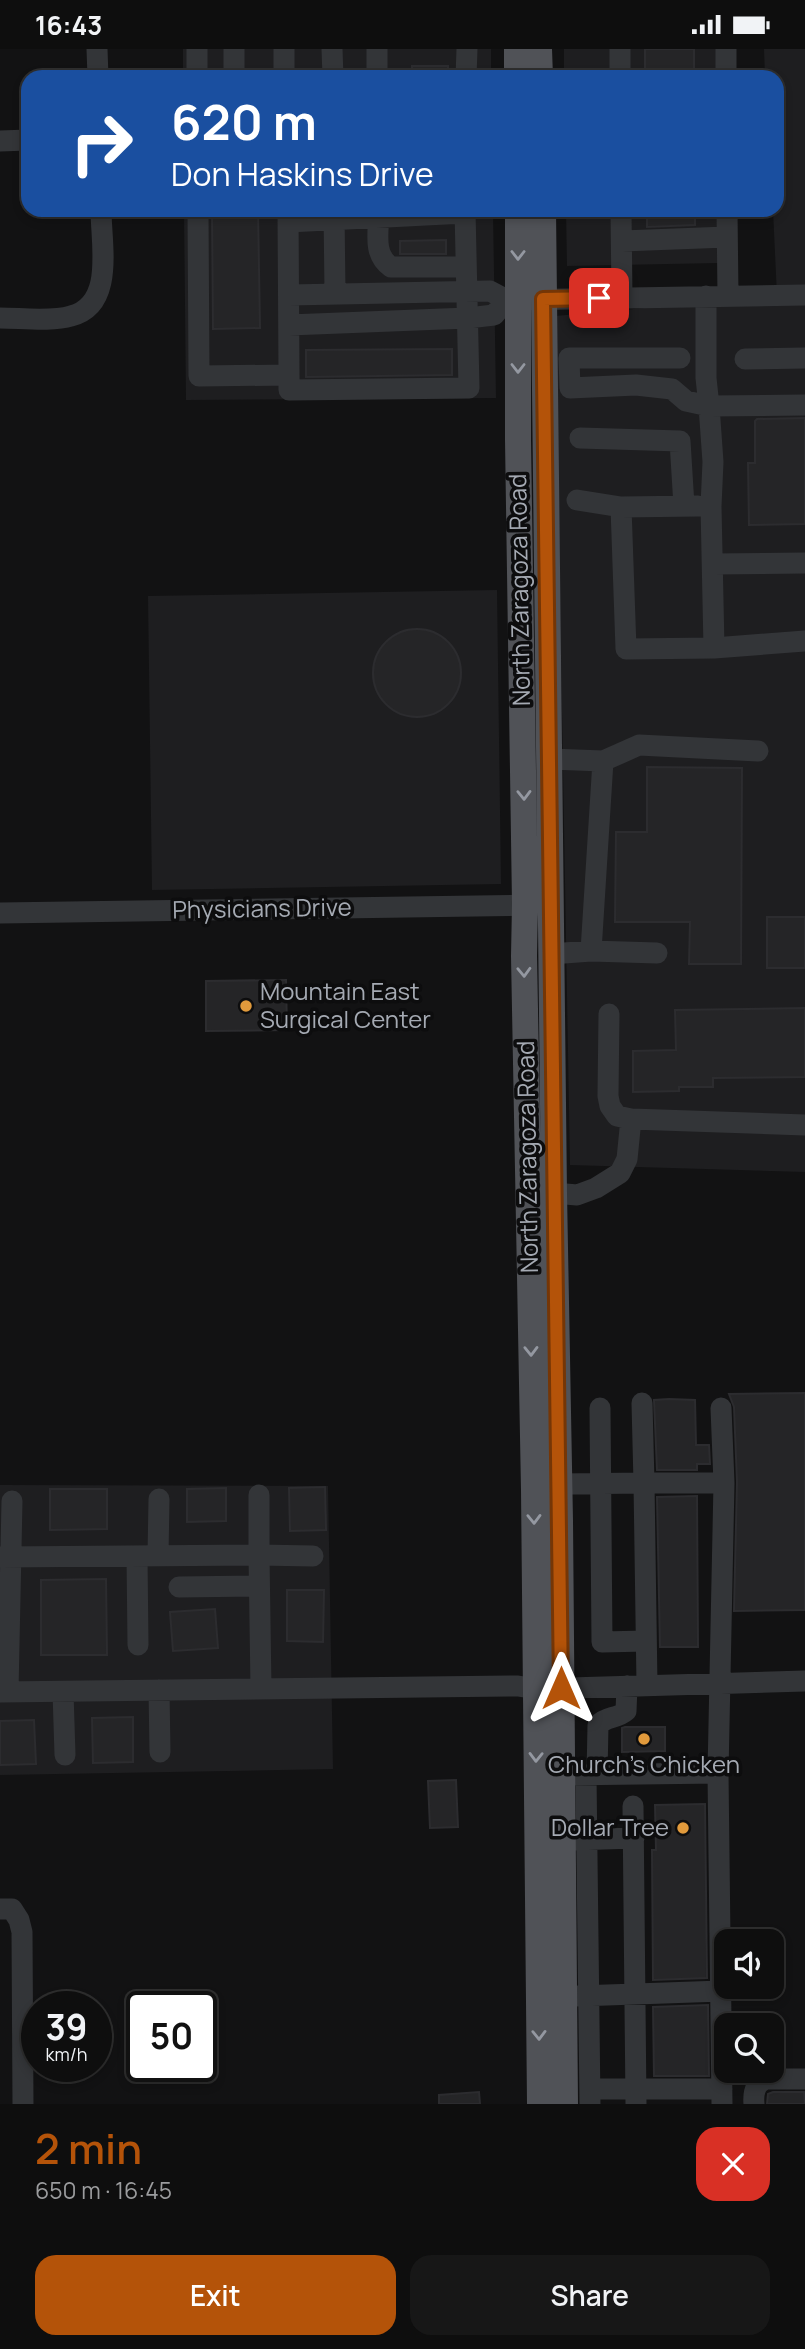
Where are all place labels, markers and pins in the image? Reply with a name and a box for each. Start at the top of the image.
pin [569,268,629,328]
place label: Mountain East Surgical Center [260,974,431,1035]
marker: Mountain East Surgical Center [238,998,254,1014]
marker: Church's Chicken [636,1731,652,1747]
place label: Church's Chicken [548,1747,740,1780]
place label: Dollar Tree [551,1810,669,1843]
marker: Dollar Tree [675,1820,691,1836]

